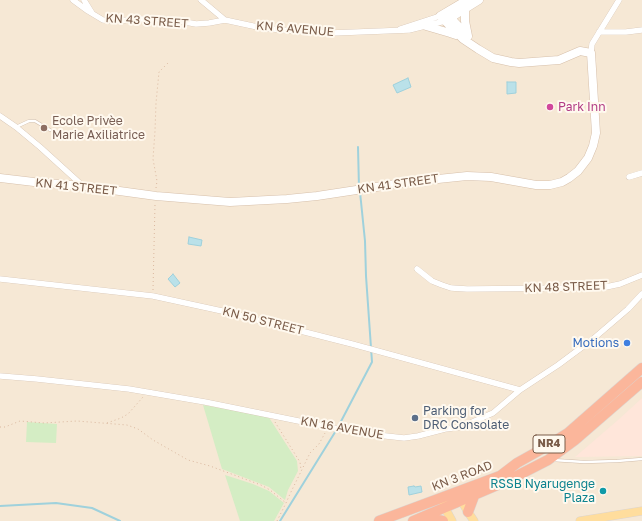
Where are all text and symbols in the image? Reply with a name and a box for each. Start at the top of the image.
street label: KN 43 STREET [105,11,189,31]
street label: KN 6 AVENUE [255,18,335,40]
place label: Park Inn [558,100,606,114]
marker: Park Inn [545,102,555,112]
place label: Ecole Privèe Marie Axiliatrice [52,114,145,142]
marker: Ecole Privèe Marie Axiliatrice [39,123,49,133]
street label: KN 41 STREET [356,171,440,197]
street label: KN 41 STREET [35,176,117,198]
street label: KN 48 STREET [524,278,608,296]
street label: KN 50 STREET [221,304,305,338]
place label: Motions [573,336,619,350]
marker: Motions [622,338,632,348]
place label: Parking for DRC Consolate [423,404,509,432]
marker: Parking for DRC Consolate [410,413,420,423]
street label: KN 16 AVENUE [299,414,385,442]
road number: NR4 [533,435,565,453]
street label: KN 3 ROAD [430,458,494,494]
place label: RSSB Nyarugenge Plaza [490,477,595,505]
marker: RSSB Nyarugenge Plaza [598,486,608,496]

